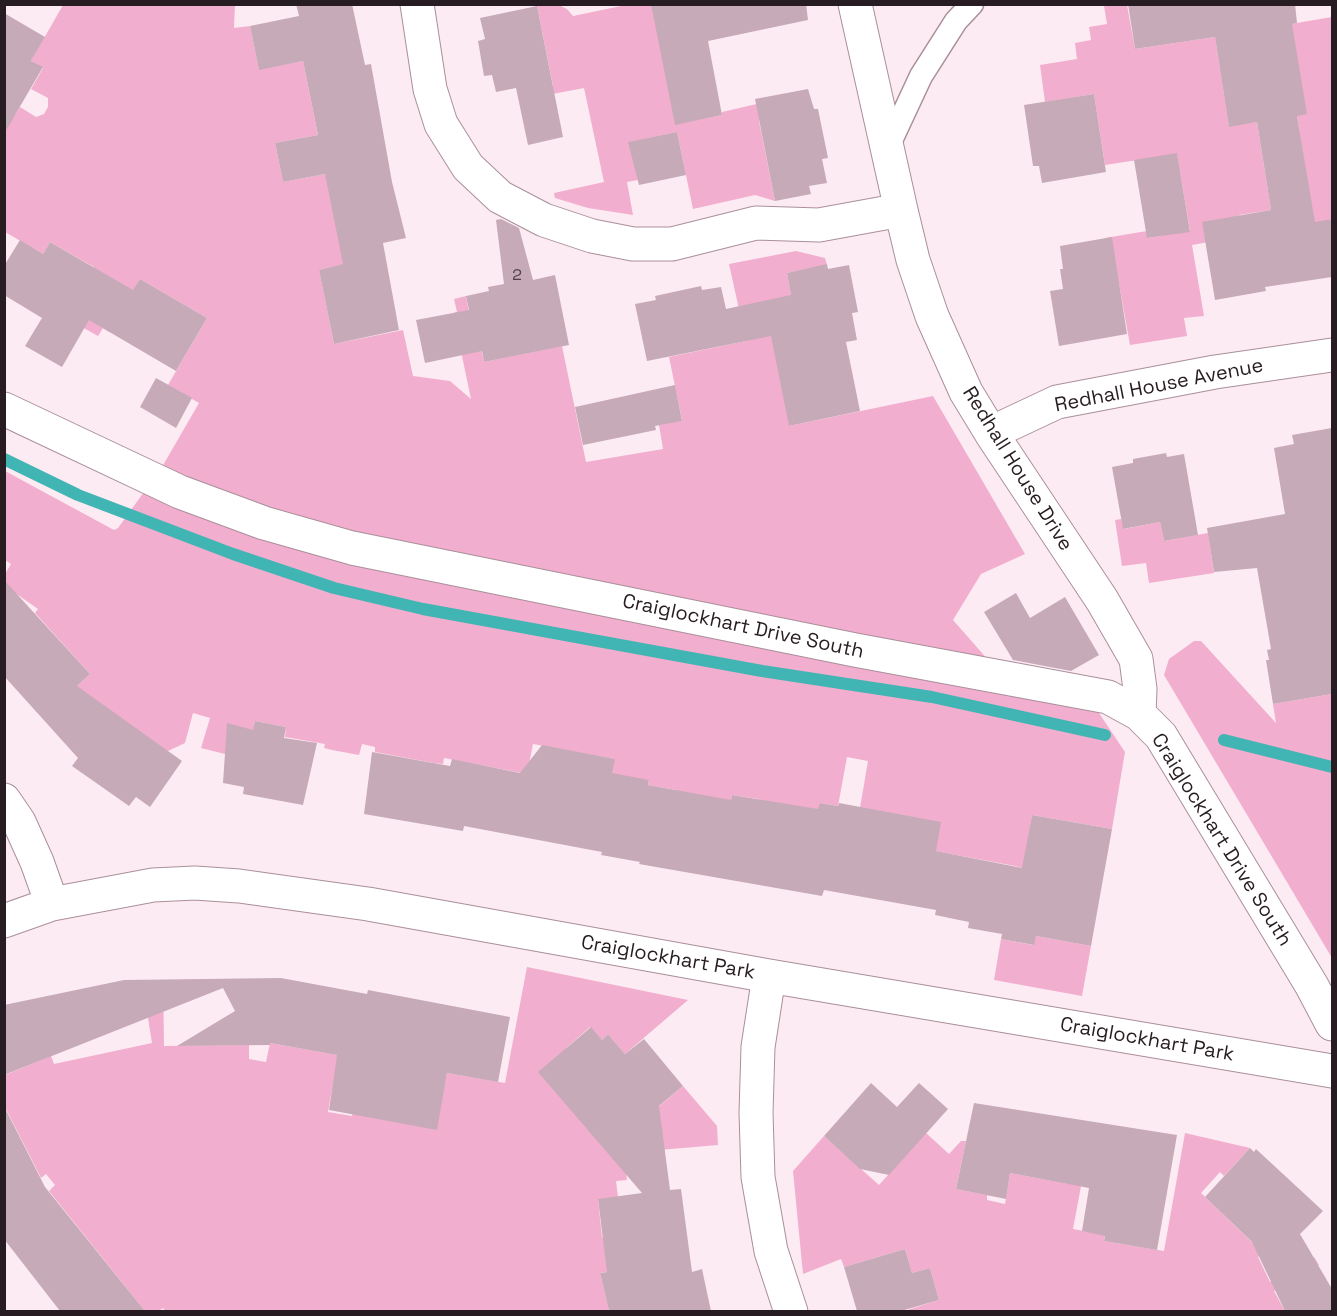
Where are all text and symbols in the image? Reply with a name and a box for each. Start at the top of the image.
house number: 2 [512,266,522,286]
street label: Redhall House Avenue [1053,354,1265,418]
street label: Redhall House Drive [957,382,1077,556]
street label: Craiglockhart Drive South [620,590,866,664]
street label: Craiglockhart Drive South [1146,729,1296,951]
street label: Craiglockhart Park [579,931,757,985]
street label: Craiglockhart Park [1058,1013,1236,1067]

